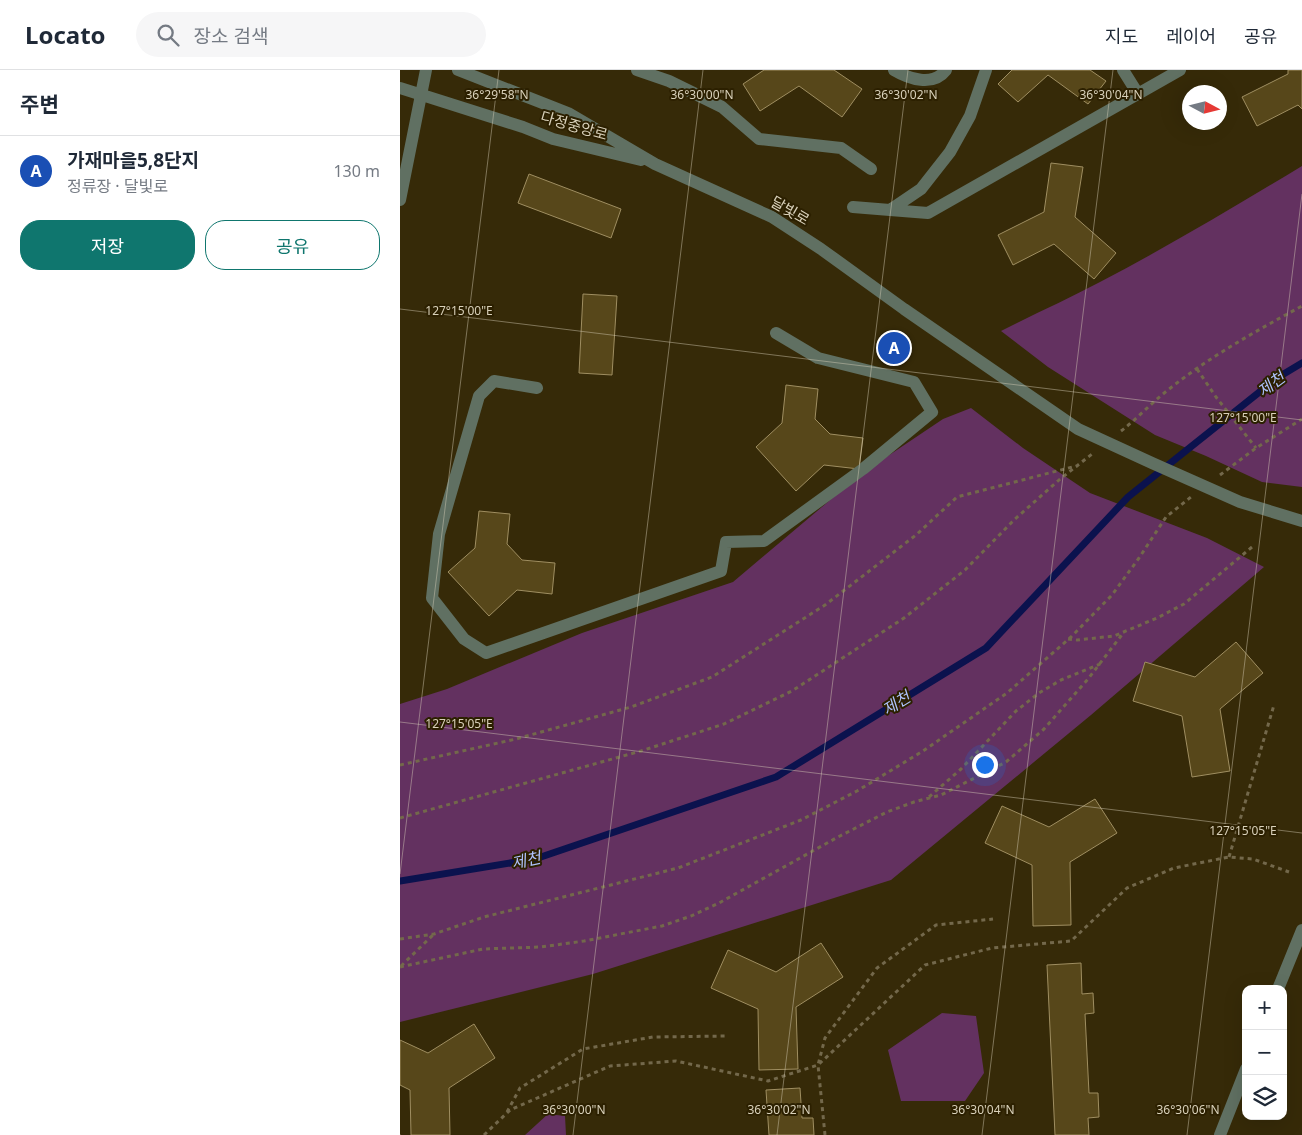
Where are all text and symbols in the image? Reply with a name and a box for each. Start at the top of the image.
search box [136,12,486,57]
text: Locato [25,18,106,51]
icon: search [154,21,182,49]
text: 장소 검색 [194,23,268,49]
text: 지도 [1105,24,1138,48]
text: 레이어 [1166,24,1216,48]
text: 공유 [1244,24,1277,48]
north arrow [1182,85,1227,130]
text: 36°29'58"N [465,86,529,103]
text: 36°30'00"N [670,86,734,103]
text: 36°30'02"N [874,86,938,103]
text: 36°30'04"N [1079,86,1143,103]
text: 주변 [20,90,59,118]
street label: 다정중앙로 [538,106,610,144]
text: 가재마을5,8단지 [67,147,199,173]
text: A [30,160,42,182]
text: 130 m [333,160,380,182]
text: 정류장 · 달빛로 [67,175,168,197]
street label: 달빛로 [768,191,813,229]
button: 저장 [20,220,195,270]
button: 공유 [205,220,380,270]
text: 127°15'00"E [425,302,493,319]
pin: A [878,329,910,367]
water label: 제천 [1253,365,1291,402]
text: 127°15'00"E [1209,409,1277,426]
water label: 제천 [878,685,916,720]
text: 127°15'05"E [425,715,493,732]
your location [972,752,998,778]
text: 127°15'05"E [1209,822,1277,839]
water label: 제천 [509,846,545,874]
map controls [1242,985,1287,1120]
button: + [1242,985,1287,1030]
button: − [1242,1030,1287,1075]
button: layers [1242,1075,1287,1120]
text: 36°30'00"N [542,1101,606,1118]
text: 36°30'02"N [747,1101,811,1118]
text: 36°30'04"N [951,1101,1015,1118]
text: 36°30'06"N [1156,1101,1220,1118]

